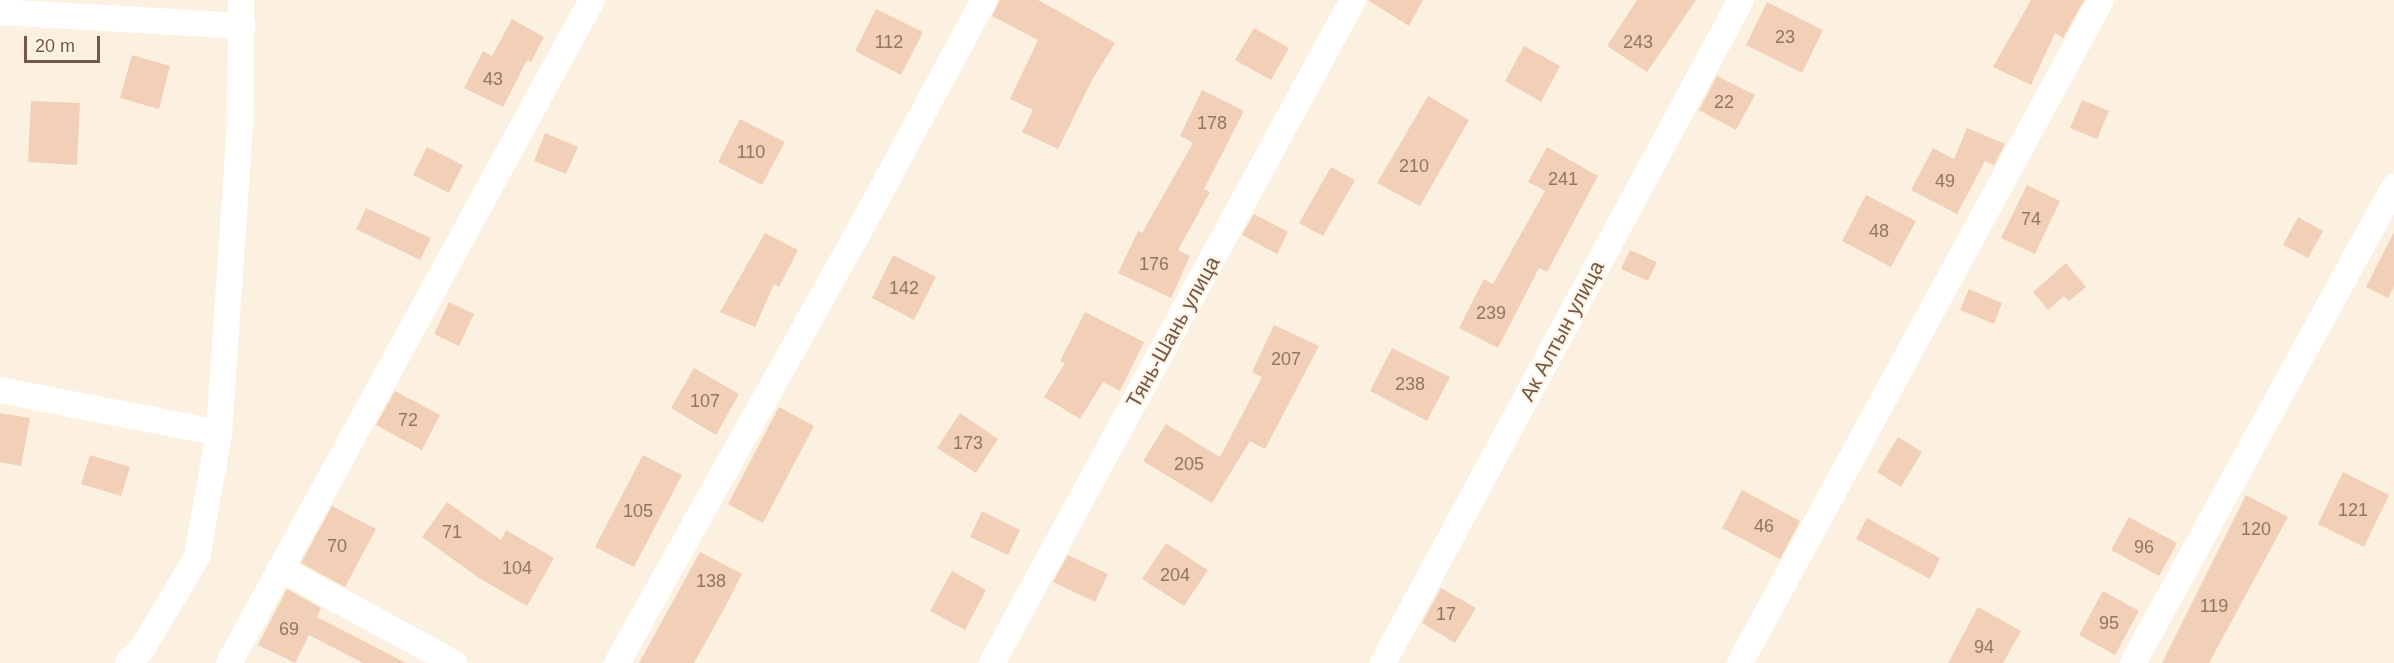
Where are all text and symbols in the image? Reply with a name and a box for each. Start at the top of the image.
scale bar [27,24,104,62]
house number: 23 [1775,26,1795,48]
house number: 112 [875,31,903,53]
house number: 243 [1623,31,1653,53]
text: 20 m [35,36,75,56]
house number: 43 [483,68,503,90]
house number: 22 [1714,91,1734,113]
house number: 178 [1197,112,1227,134]
house number: 110 [737,141,765,163]
house number: 210 [1399,155,1429,177]
house number: 241 [1548,168,1578,190]
house number: 49 [1935,170,1955,192]
house number: 74 [2021,208,2041,230]
house number: 48 [1869,220,1889,242]
street label: Тянь-Шань улица [1121,252,1225,412]
house number: 176 [1139,253,1169,275]
street label: Ак Алтын улица [1514,257,1610,405]
house number: 142 [889,277,919,299]
house number: 239 [1476,302,1506,324]
house number: 207 [1271,348,1301,370]
house number: 238 [1395,373,1425,395]
house number: 107 [690,390,720,412]
house number: 72 [398,409,418,431]
house number: 173 [953,432,983,454]
house number: 205 [1174,453,1204,475]
house number: 121 [2338,499,2368,521]
house number: 105 [623,500,653,522]
house number: 46 [1754,515,1774,537]
house number: 120 [2241,518,2271,540]
house number: 71 [442,521,462,543]
house number: 70 [327,535,347,557]
house number: 96 [2134,536,2154,558]
house number: 104 [502,557,532,579]
house number: 204 [1160,564,1190,586]
house number: 138 [696,570,726,592]
house number: 119 [2200,595,2228,617]
house number: 17 [1436,603,1456,625]
house number: 95 [2099,612,2119,634]
house number: 69 [279,618,299,640]
house number: 94 [1974,636,1994,658]

